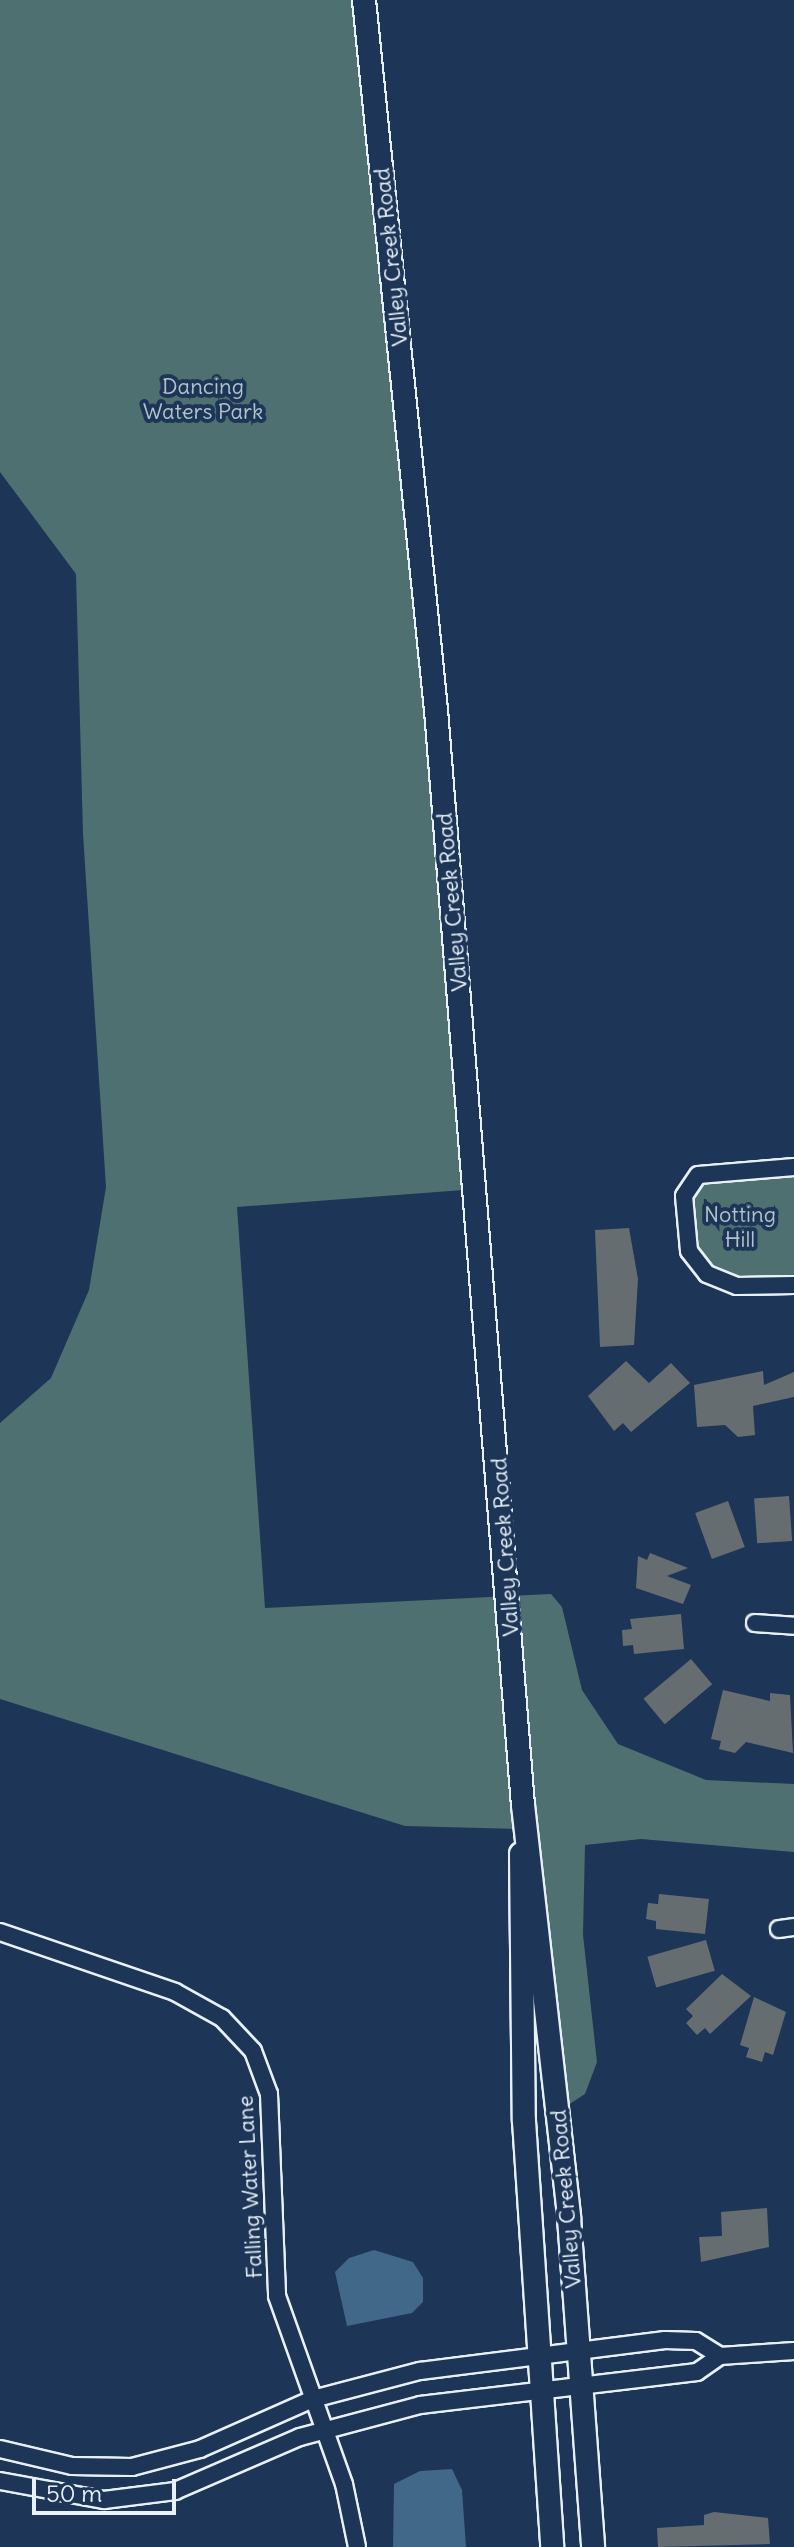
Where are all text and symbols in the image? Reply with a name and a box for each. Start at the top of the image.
street label: Valley Creek Road [369,166,413,348]
park label: Dancing Waters Park [143,373,263,424]
street label: Valley Creek Road [431,812,473,992]
park label: Notting Hill [704,1201,776,1252]
street label: Valley Creek Road [486,1457,524,1637]
street label: Falling Water Lane [232,2095,268,2279]
street label: Valley Creek Road [545,2109,587,2289]
scale bar [36,2463,180,2513]
text: 50 m [46,2478,102,2508]

